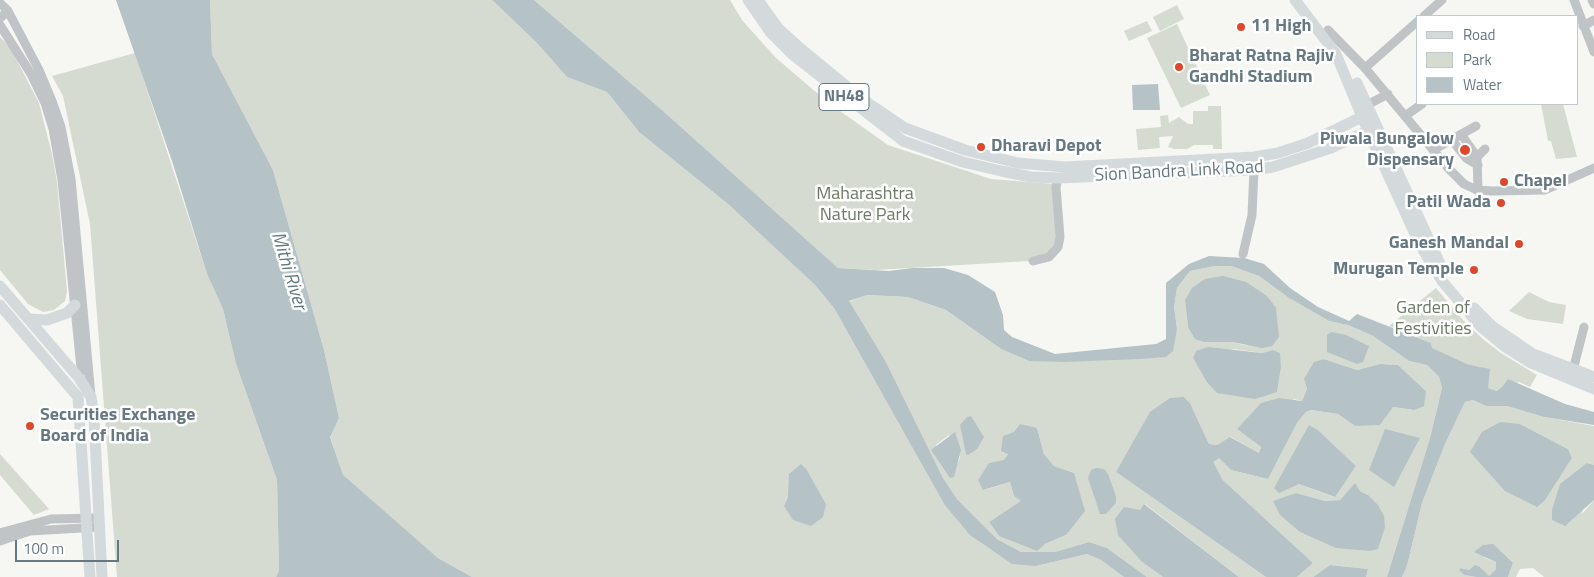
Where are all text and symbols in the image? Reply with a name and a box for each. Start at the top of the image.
legend [1416,15,1579,105]
place label: 11 High [1251,16,1312,38]
marker: 11 High [1235,21,1247,33]
text: Road [1463,23,1495,46]
place label: Bharat Ratna Rajiv Gandhi Stadium [1189,46,1334,88]
text: Park [1463,48,1492,71]
marker: Bharat Ratna Rajiv Gandhi Stadium [1173,61,1185,73]
text: Water [1463,73,1502,96]
road number: NH48 [819,84,869,110]
place label: Piwala Bungalow Dispensary [1320,129,1454,172]
place label: Dharavi Depot [991,136,1102,158]
marker: Dharavi Depot [975,141,987,153]
marker: Piwala Bungalow Dispensary [1458,143,1472,157]
street label: Sion Bandra Link Road [1094,157,1264,187]
place label: Chapel [1514,171,1567,193]
marker: Chapel [1498,176,1510,188]
park label: Maharashtra Nature Park [816,184,914,226]
place label: Patil Wada [1407,192,1491,214]
marker: Patil Wada [1495,197,1507,209]
water label: Mithi River [265,229,311,313]
place label: Ganesh Mandal [1389,233,1509,255]
marker: Ganesh Mandal [1513,238,1525,250]
place label: Murugan Temple [1333,259,1464,281]
marker: Murugan Temple [1468,264,1480,276]
park label: Garden of Festivities [1394,298,1472,340]
place label: Securities Exchange Board of India [40,405,195,448]
marker: Securities Exchange Board of India [24,420,36,432]
scale bar [18,530,121,562]
text: 100 m [23,537,64,560]

